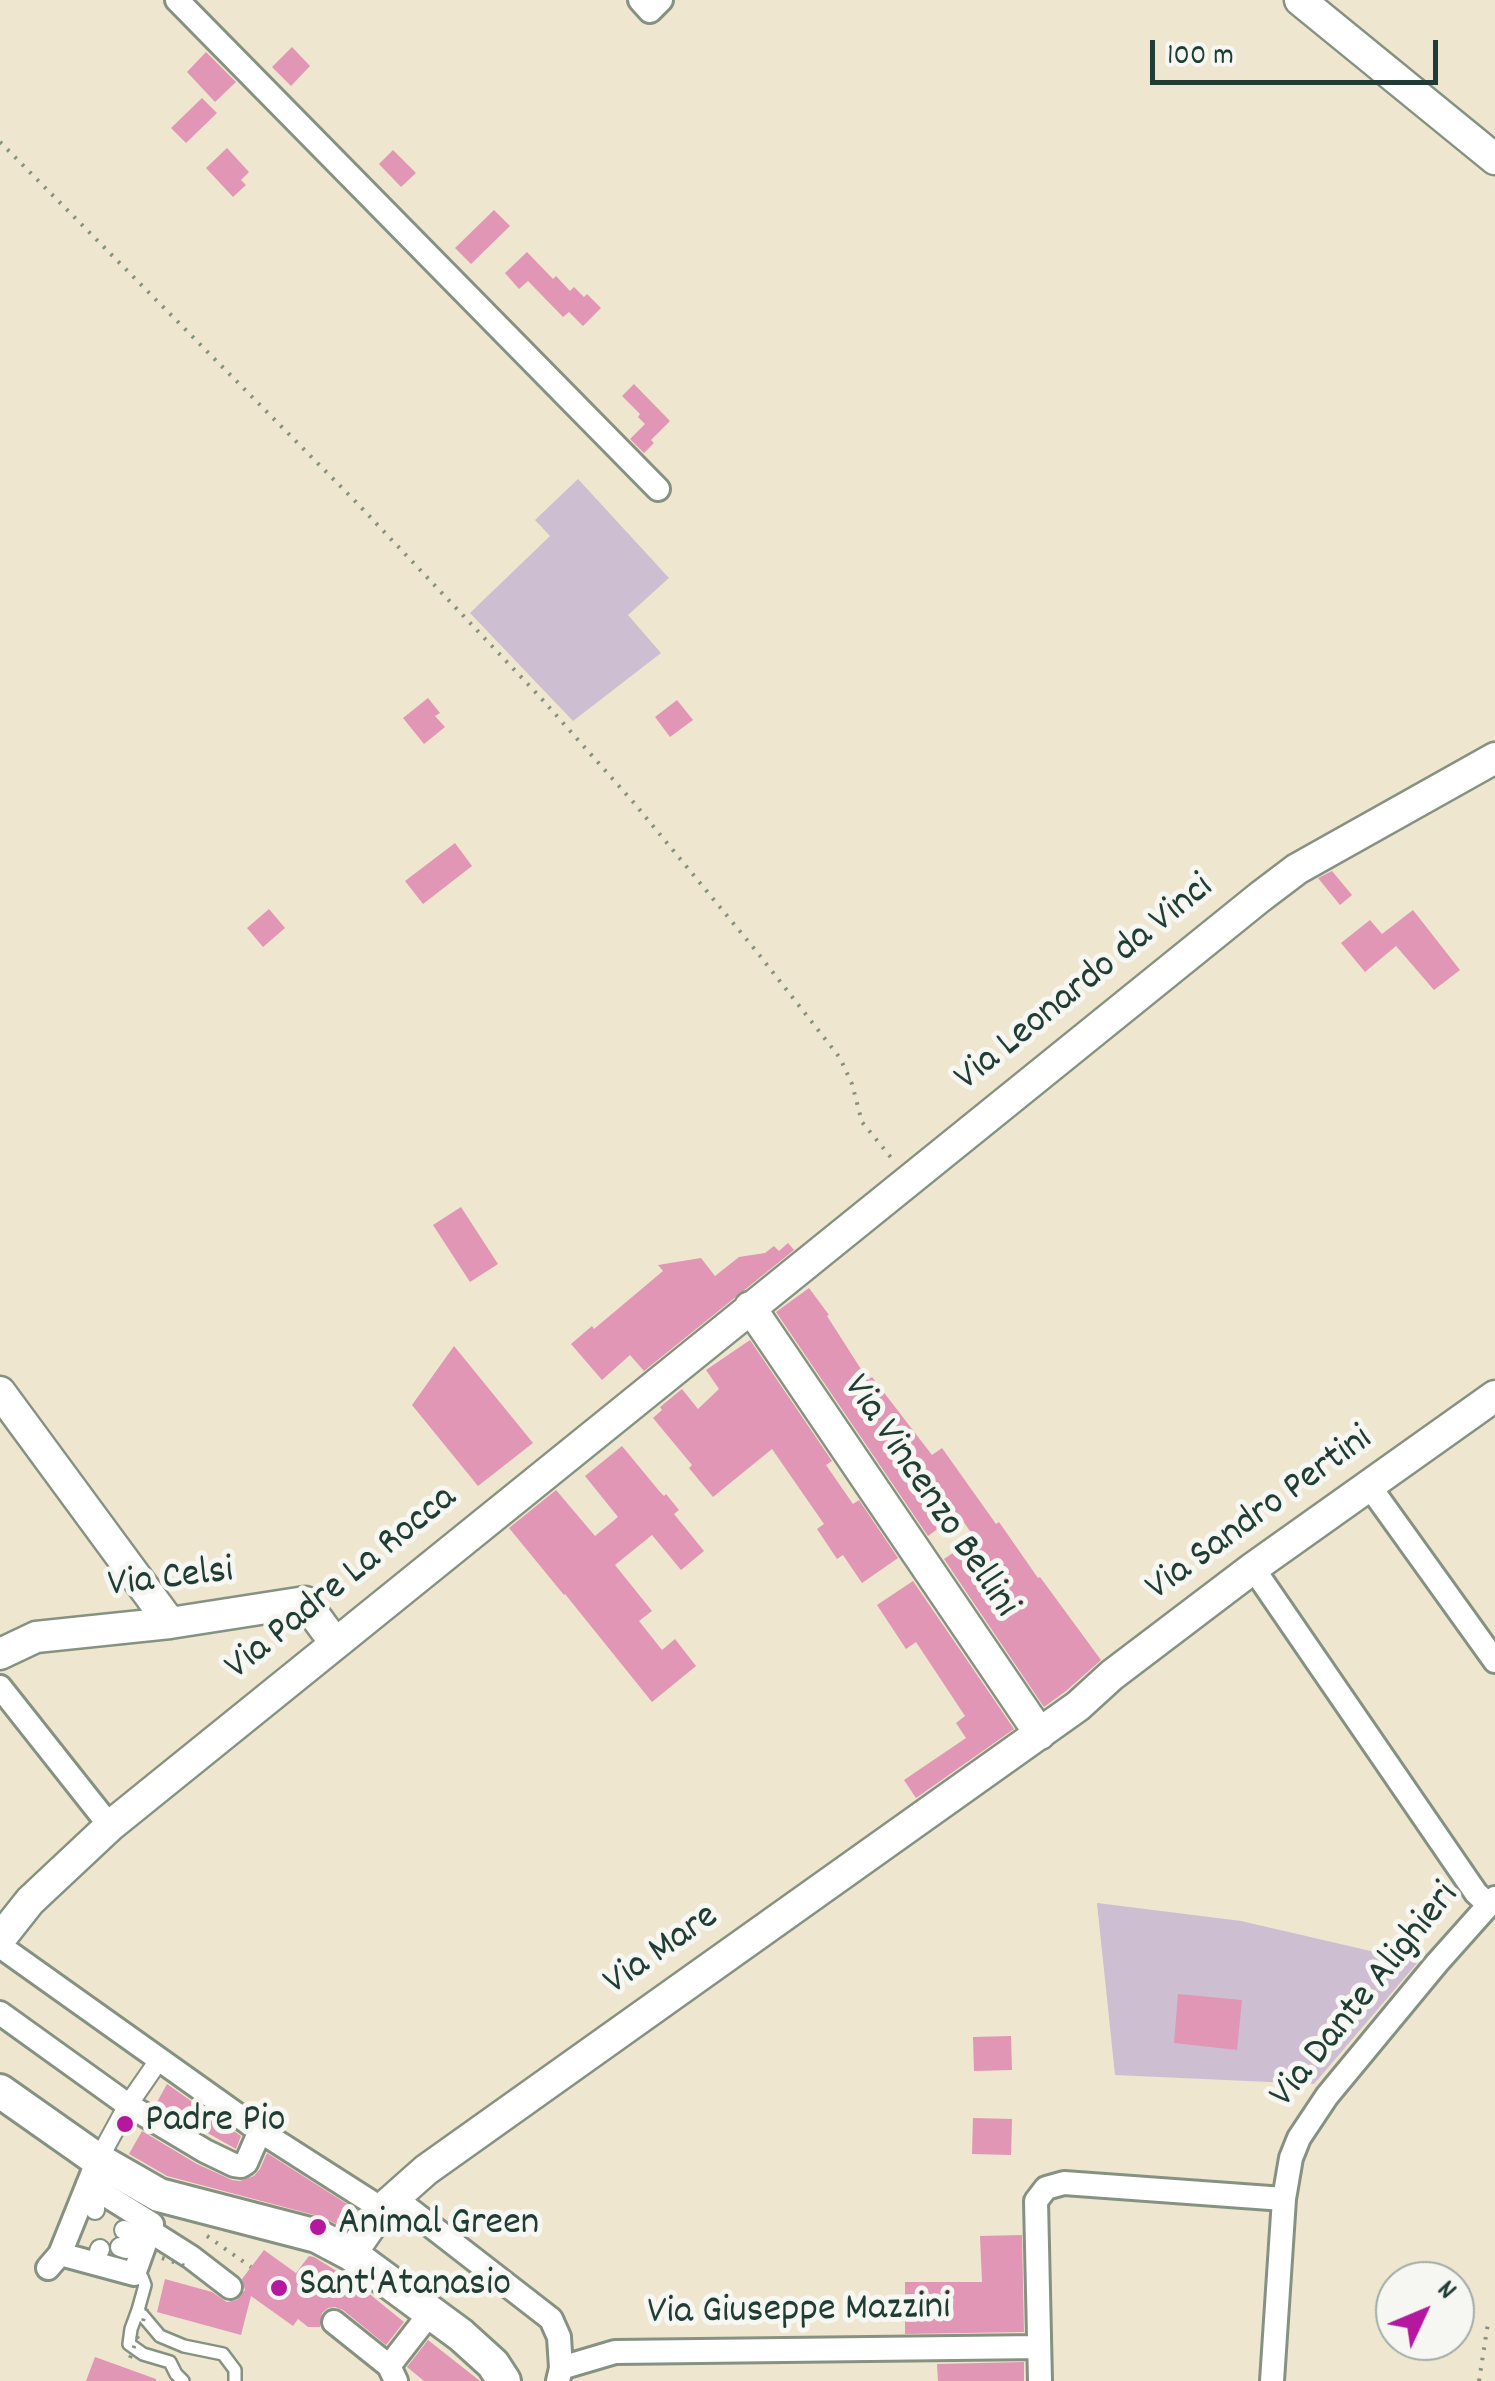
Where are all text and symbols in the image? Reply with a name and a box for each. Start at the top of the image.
scale bar [1155,20,1442,82]
text: 100 m [1167,36,1234,79]
street label: Via Leonardo da Vinci [947,866,1225,1104]
street label: Via Vincenzo Bellini [829,1367,1027,1629]
street label: Via Sandro Pertini [1138,1418,1384,1614]
street label: Via Padre La Rocca [217,1477,469,1693]
street label: Via Celsi [106,1550,236,1612]
street label: Via Dante Alighieri [1262,1875,1472,2119]
street label: Via Mare [596,1895,730,2009]
place label: Padre Pio [145,2100,286,2148]
marker: Padre Pio [114,2113,136,2135]
place label: Animal Green [338,2203,539,2251]
marker: Animal Green [307,2216,329,2238]
north arrow [1375,2261,1475,2361]
place label: Sant'Atanasio [299,2264,511,2312]
text: N [1426,2273,1464,2310]
marker: Sant'Atanasio [268,2277,290,2299]
street label: Via Giuseppe Mazzini [647,2286,951,2340]

